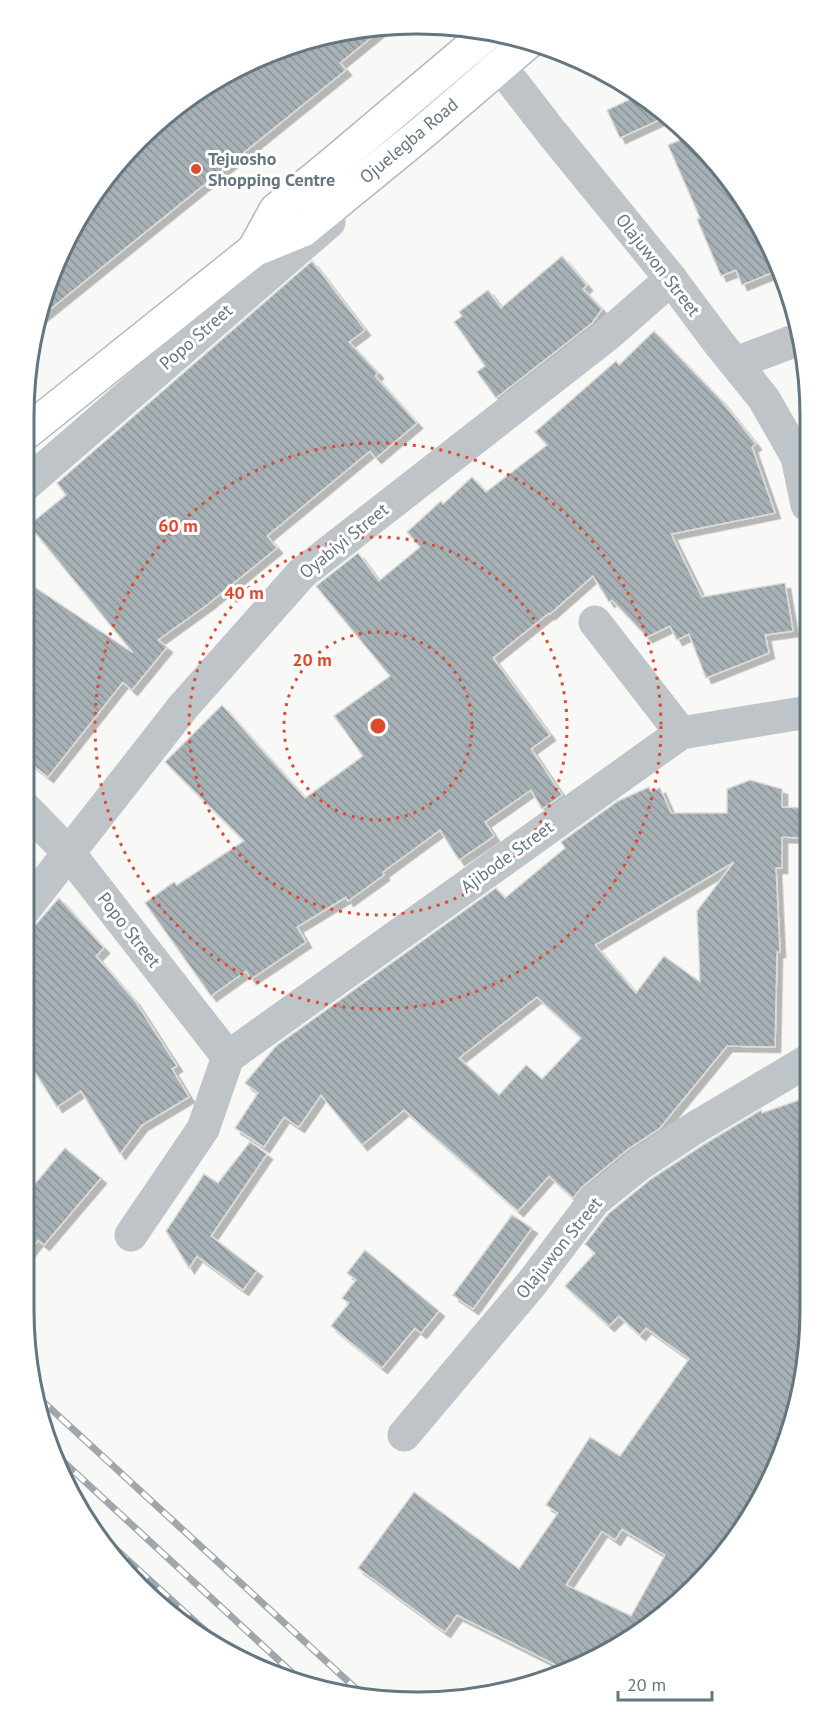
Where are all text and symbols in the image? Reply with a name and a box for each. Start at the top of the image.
street label: Ojuelegba Road [355,93,463,188]
place label: Tejuosho Shopping Centre [208,147,335,191]
marker: Tejuosho Shopping Centre [189,162,203,176]
street label: Olajuwon Street [611,209,706,321]
street label: Popo Street [154,299,237,375]
street label: Oyabiyi Street [295,498,393,583]
text: 60 m [158,514,198,537]
text: 40 m [224,581,264,604]
text: 20 m [292,648,332,671]
centre of rings [368,716,388,736]
street label: Ajibode Street [456,815,558,898]
street label: Popo Street [93,887,166,972]
street label: Olajuwon Street [511,1192,607,1303]
scale bar [618,1664,712,1702]
text: 20 m [627,1673,666,1696]

